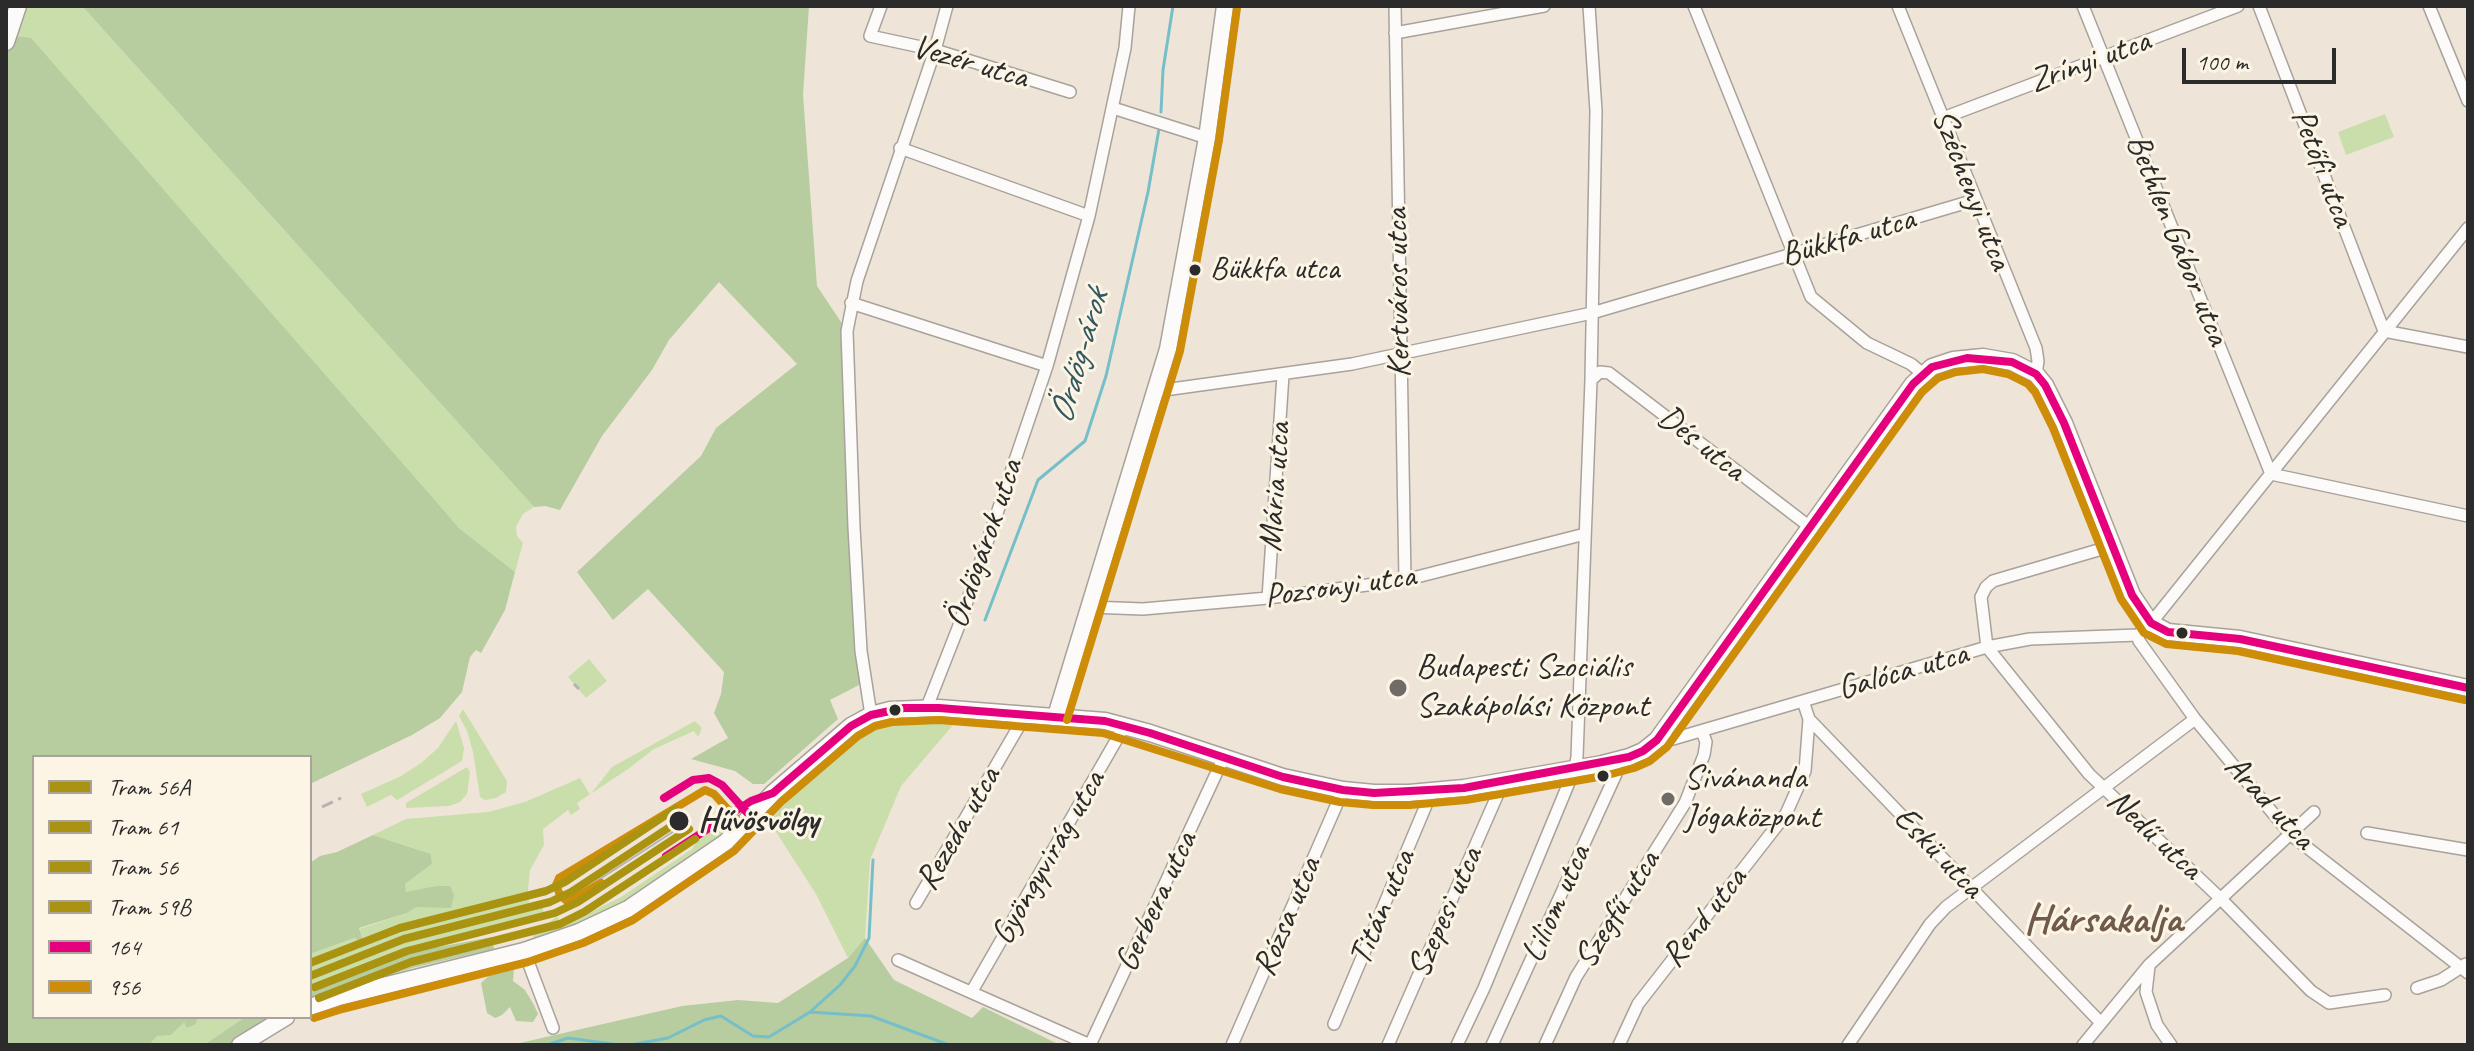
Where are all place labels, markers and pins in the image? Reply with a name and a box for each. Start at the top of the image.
place label: Bükkfa utca [1210,251,1339,289]
marker: Bükkfa utca [1187,262,1203,278]
unlabelled marker [2174,625,2190,641]
place label: Budapesti Szociális Szakápolási Központ [1416,648,1649,728]
marker: Budapesti Szociális Szakápolási Központ [1387,677,1409,699]
unlabelled marker [887,702,903,718]
place label: Sivánanda Jógaközpont [1684,759,1820,838]
unlabelled marker [1595,768,1611,784]
marker: Sivánanda Jógaközpont [1659,790,1677,808]
place label: Hűvösvölgy [698,801,819,841]
marker: Hűvösvölgy [667,809,691,833]

